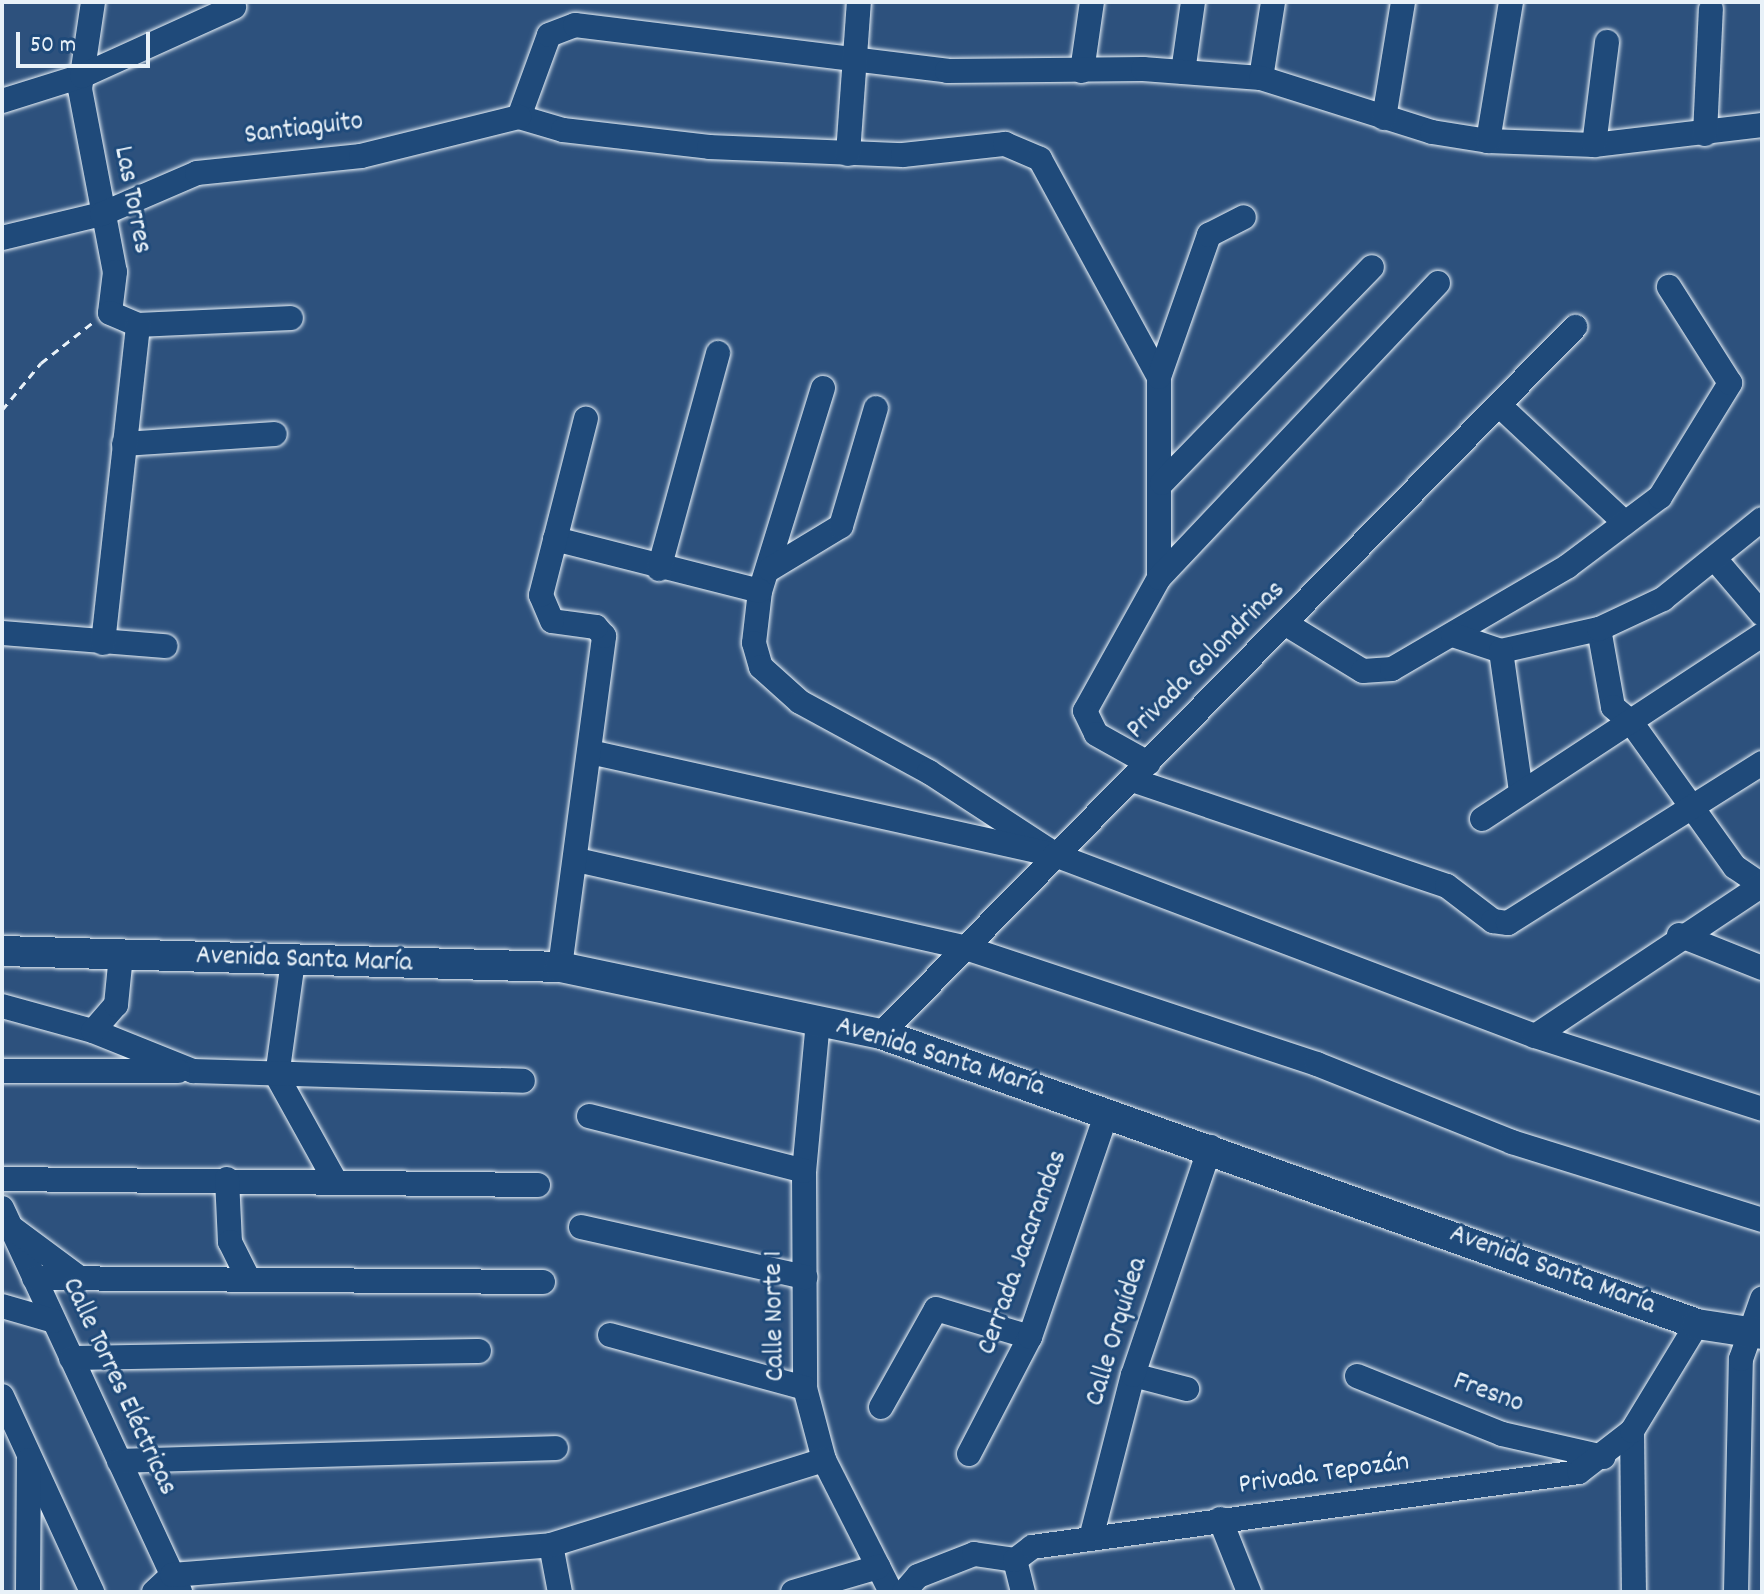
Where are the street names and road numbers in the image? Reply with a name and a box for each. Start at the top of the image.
street label: Santiaguito [243,106,365,154]
street label: Las Torres [104,143,158,257]
street label: Privada Golondrinas [1121,575,1293,747]
street label: Avenida Santa María [195,940,413,982]
street label: Avenida Santa María [832,1010,1048,1106]
street label: Cerrada Jacarandas [971,1146,1077,1360]
street label: Avenida Santa María [1445,1218,1659,1324]
street label: Calle Norte 1 [758,1250,794,1382]
street label: Calle Orquídea [1079,1254,1157,1410]
street label: Calle Torres Eléctricas [53,1273,183,1501]
street label: Fresno [1448,1366,1528,1422]
street label: Privada Tepozán [1236,1446,1412,1504]

